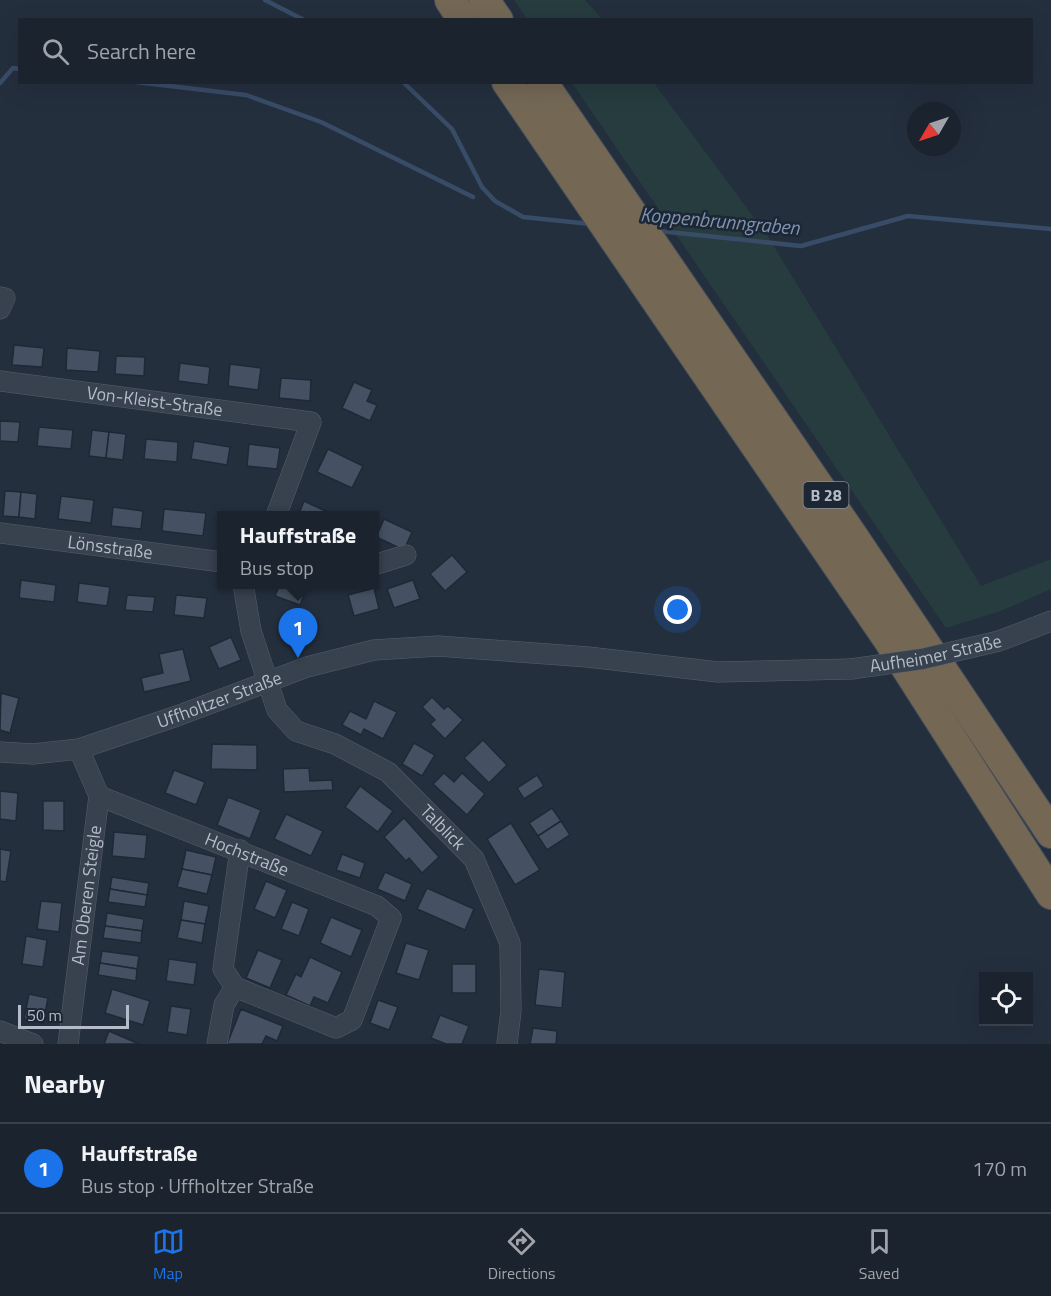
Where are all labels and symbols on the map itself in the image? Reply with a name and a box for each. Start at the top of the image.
north arrow [907,102,961,156]
water label: Koppenbrunngraben [639,198,802,243]
street label: Von-Kleist-Straße [85,379,224,423]
road number: B 28 [804,482,848,508]
street label: Lönsstraße [66,528,154,566]
your location [663,595,692,624]
pin: 1 [278,608,318,658]
street label: Aufheimer Straße [868,627,1004,679]
street label: Uffholtzer Straße [153,664,285,735]
street label: Talblick [414,798,472,856]
street label: Am Oberen Steigle [64,824,108,966]
street label: Hochstraße [201,825,293,883]
scale bar [18,1002,129,1030]

